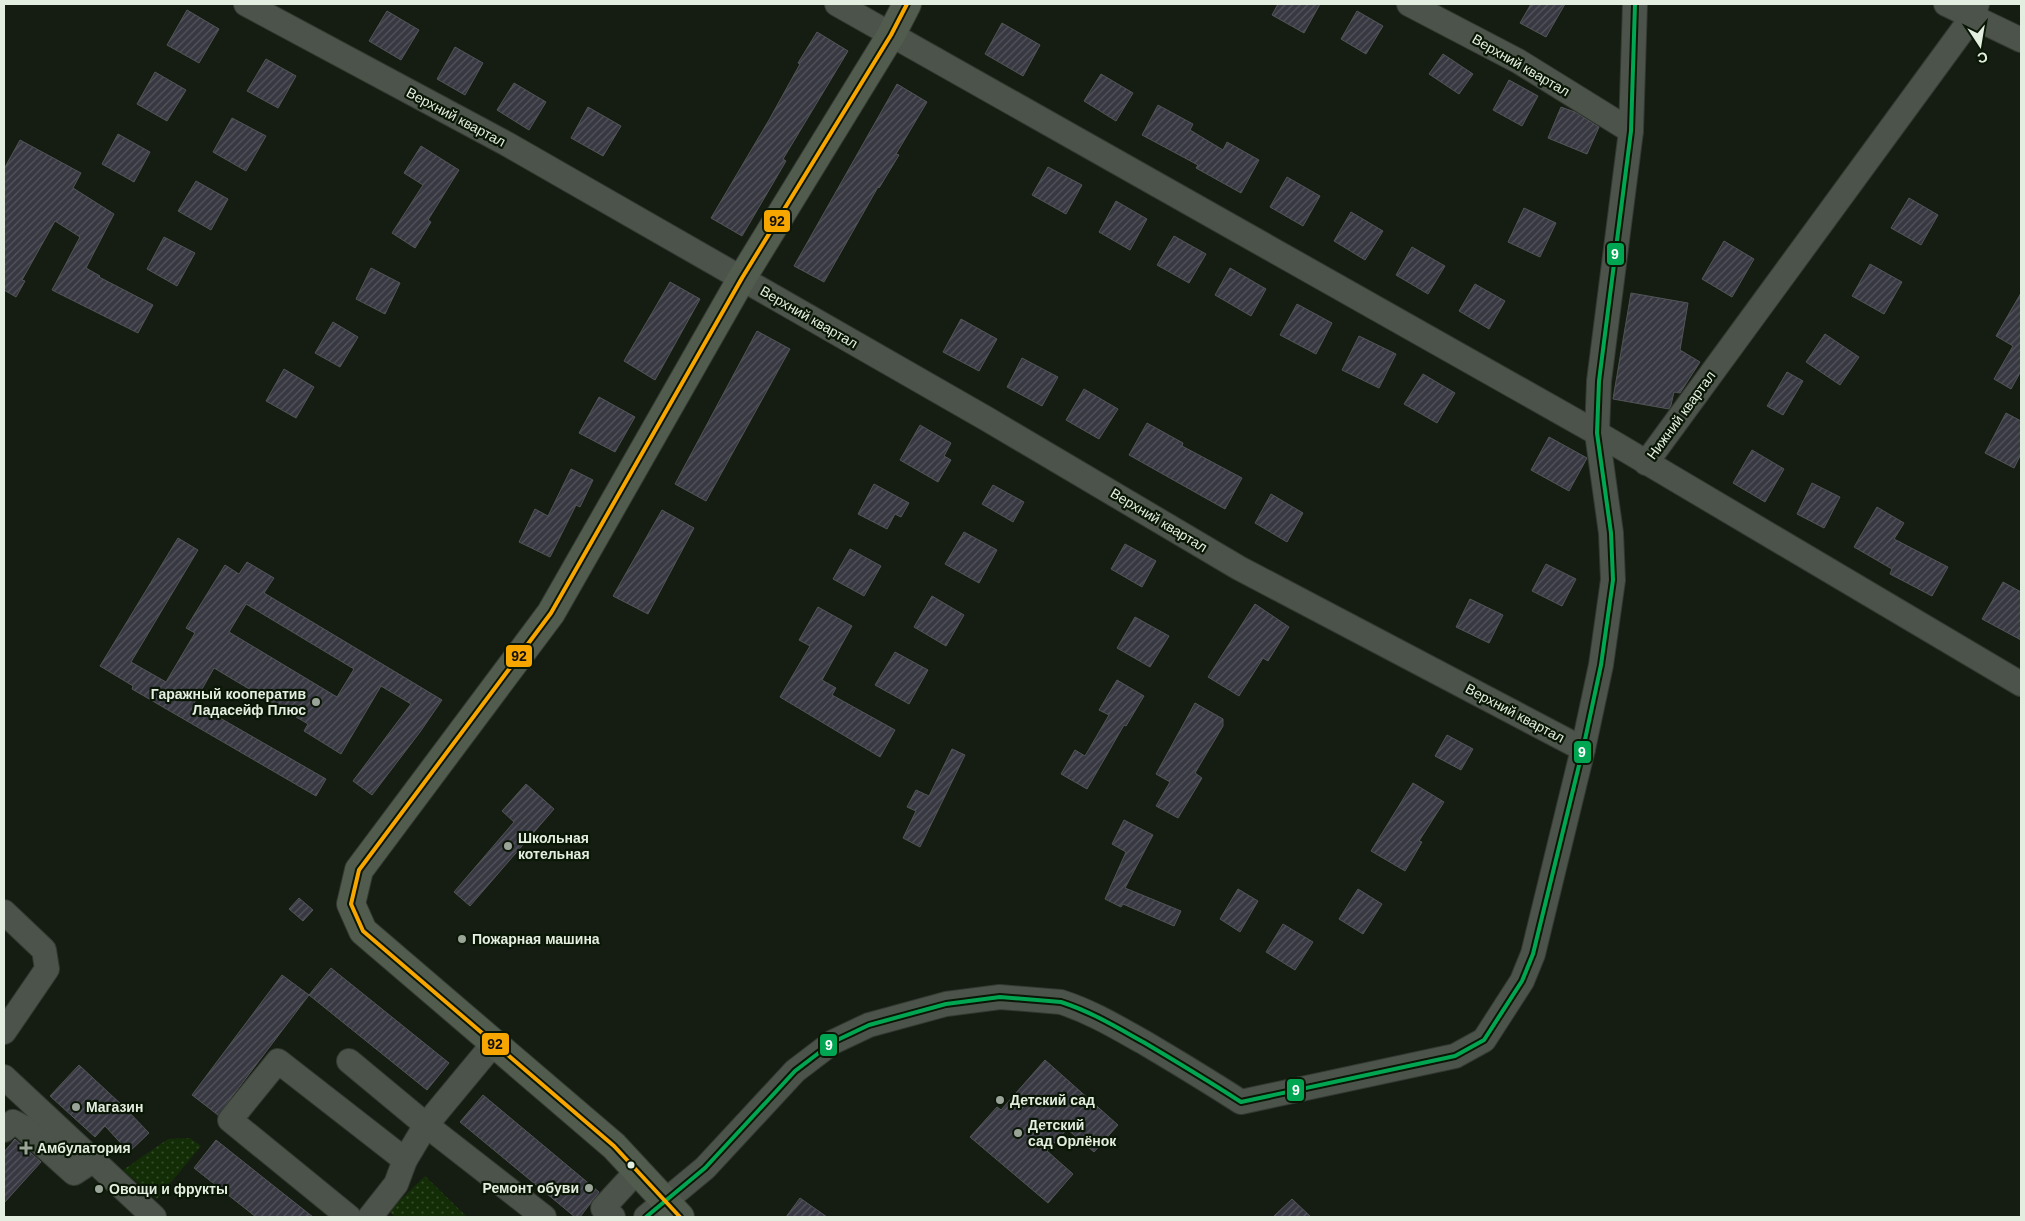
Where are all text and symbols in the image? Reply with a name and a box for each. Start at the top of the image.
north arrow [1955,20,2005,70]
street label: Верхний квартал [1469,31,1573,99]
text: С [1976,49,1989,67]
street label: Верхний квартал [404,84,508,150]
line badge: 92 [763,209,791,233]
text: 92 [769,213,785,229]
line badge: 9 [1606,242,1625,266]
text: 9 [1611,246,1619,262]
street label: Верхний квартал [757,283,861,351]
street label: Нижний квартал [1644,368,1718,462]
street label: Верхний квартал [1108,485,1210,555]
line badge: 92 [505,644,533,668]
text: 92 [511,648,527,664]
street label: Верхний квартал [1463,680,1567,746]
place label: Гаражный кооператив Ладасейф Плюс [151,686,306,718]
marker: Гаражный кооператив Ладасейф Плюс [310,696,322,708]
line badge: 9 [1573,740,1592,764]
text: 9 [1578,744,1586,760]
place label: Школьная котельная [518,830,590,862]
marker: Школьная котельная [502,840,514,852]
place label: Пожарная машина [472,931,600,947]
marker: Пожарная машина [456,933,468,945]
line badge: 92 [481,1032,510,1056]
line badge: 9 [819,1033,838,1057]
text: 92 [487,1036,503,1052]
text: 9 [825,1037,833,1053]
line badge: 9 [1286,1078,1305,1102]
text: 9 [1292,1082,1300,1098]
place label: Детский сад [1010,1092,1095,1108]
marker: Детский сад [994,1094,1006,1106]
place label: Магазин [86,1099,143,1115]
marker: Магазин [70,1101,82,1113]
place label: Детский сад Орлёнок [1028,1117,1117,1149]
marker: Детский сад Орлёнок [1012,1127,1024,1139]
place label: Амбулатория [37,1140,131,1156]
marker: Амбулатория [19,1141,33,1155]
unlabelled marker [626,1160,636,1170]
place label: Ремонт обуви [482,1180,579,1196]
place label: Овощи и фрукты [109,1181,228,1197]
marker: Ремонт обуви [583,1182,595,1194]
marker: Овощи и фрукты [93,1183,105,1195]

